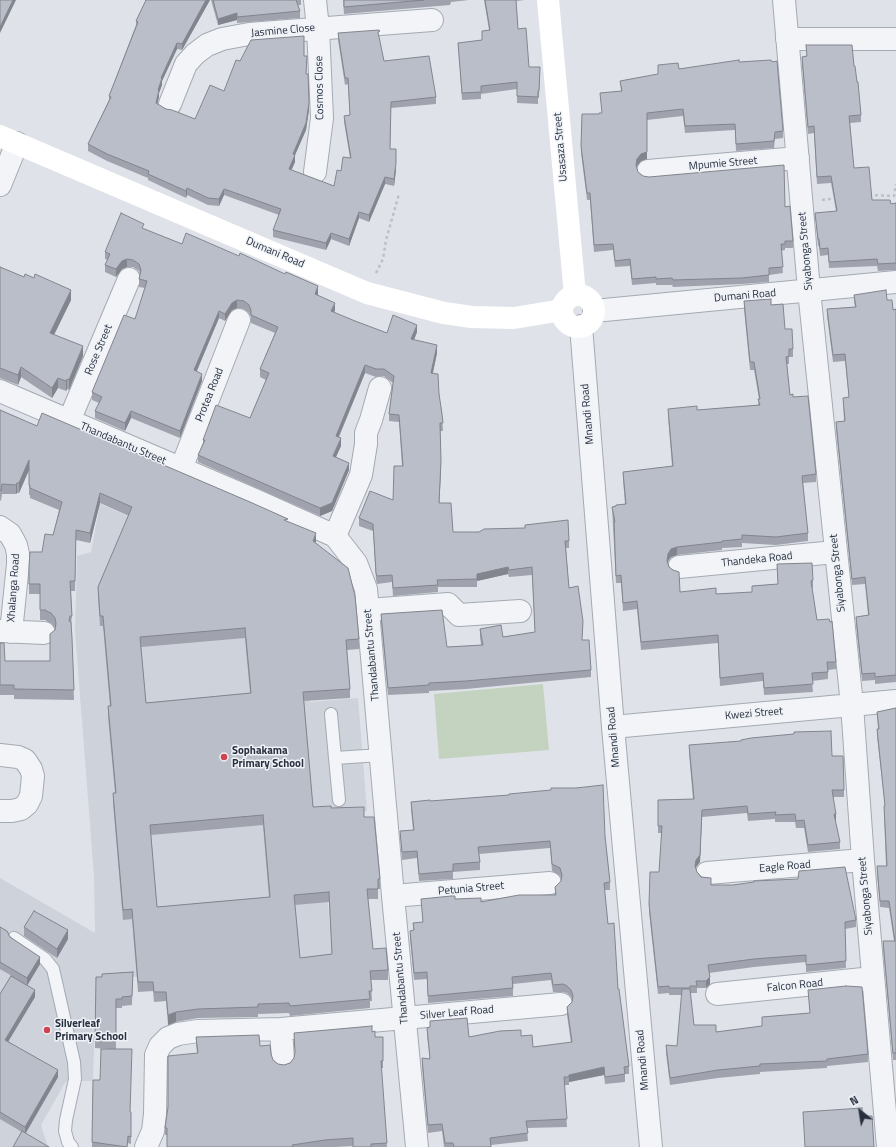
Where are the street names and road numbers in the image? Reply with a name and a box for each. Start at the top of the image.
street label: Jasmine Close [250,22,316,40]
street label: Cosmos Close [313,56,327,120]
street label: Usasaza Street [551,112,571,182]
street label: Mpumie Street [688,154,758,174]
street label: Siyabonga Street [796,211,816,291]
street label: Dumani Road [244,235,306,271]
street label: Dumani Road [713,287,777,305]
street label: Rose Street [82,323,116,377]
street label: Protea Road [193,366,227,424]
street label: Mnandi Road [579,383,597,445]
street label: Thandabantu Street [78,420,168,468]
street label: Siyabonga Street [827,533,849,613]
street label: Thandeka Road [721,550,793,570]
street label: Xhalanga Road [5,553,23,623]
street label: Thandabantu Street [361,609,383,701]
street label: Kwezi Street [725,705,783,723]
street label: Mnandi Road [605,706,623,768]
street label: Siyabonga Street [856,856,876,936]
street label: Eagle Road [759,858,811,876]
street label: Petunia Street [437,880,505,898]
street label: Thandabantu Street [390,932,412,1024]
street label: Falcon Road [766,977,824,995]
street label: Silver Leaf Road [420,1003,494,1023]
street label: Mnandi Road [634,1029,652,1091]

